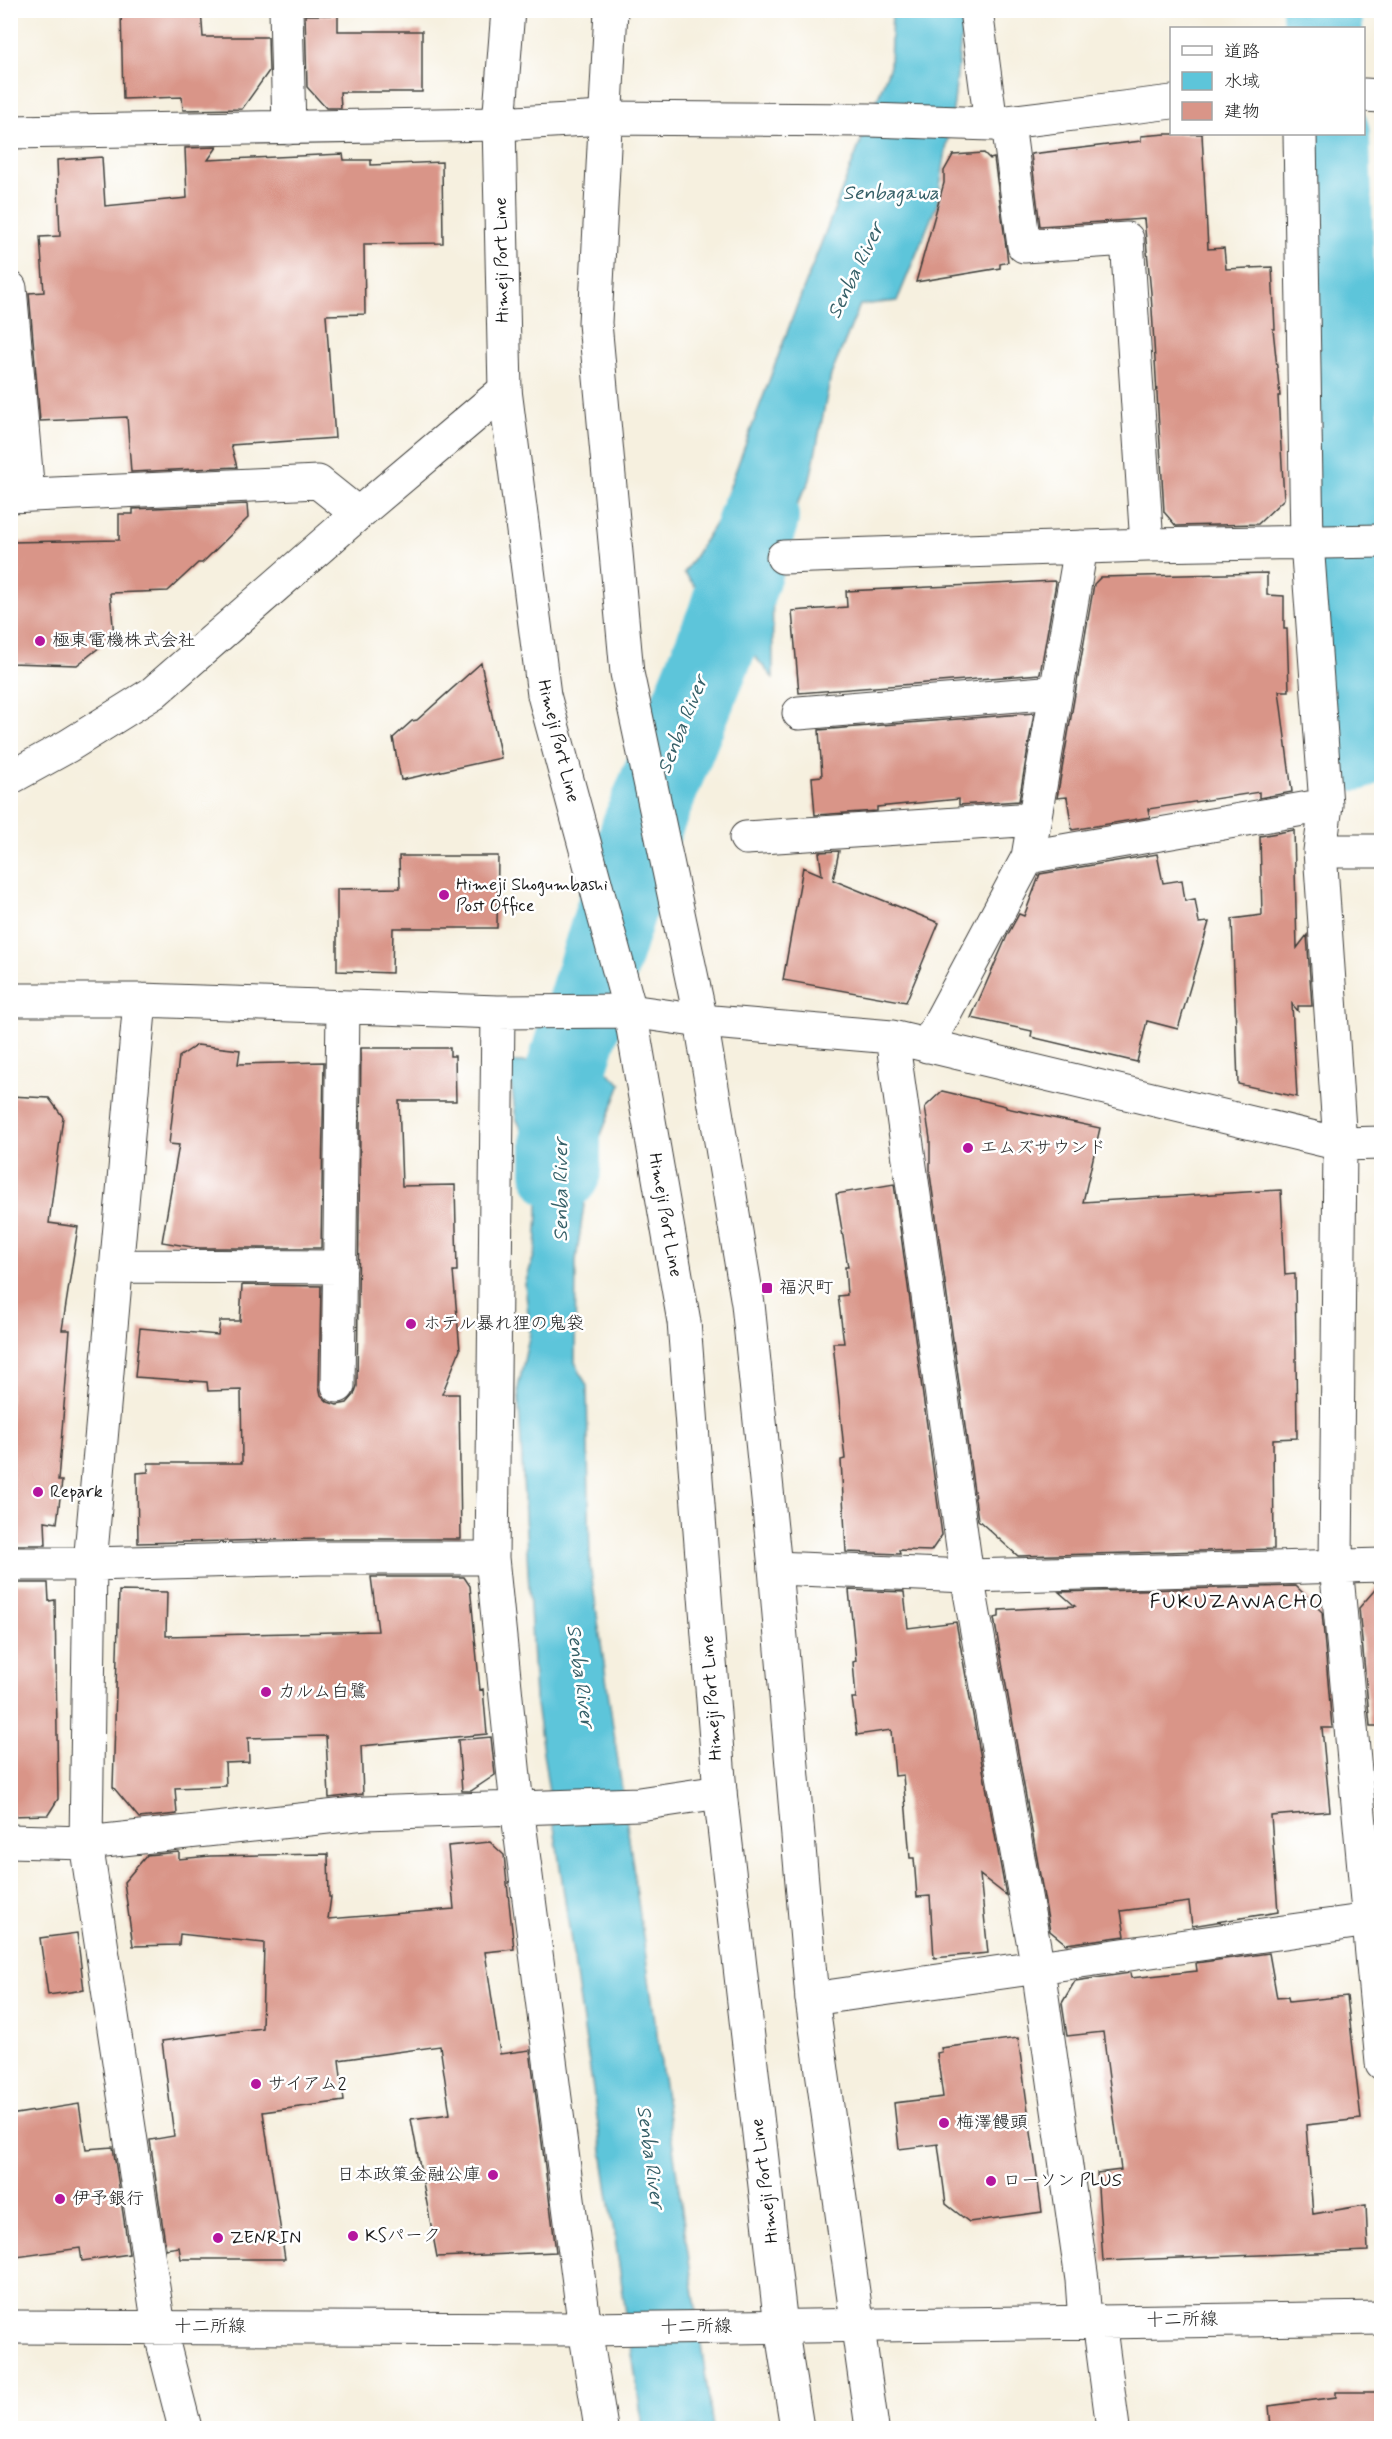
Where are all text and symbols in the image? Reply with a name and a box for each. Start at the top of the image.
legend [1170,27,1365,135]
text: 道路 [1224,40,1260,64]
text: 水域 [1224,70,1260,94]
text: 建物 [1224,100,1260,124]
water label: Senbagawa [843,180,939,207]
street label: Himeji Port Line [489,197,515,323]
water label: Senba River [821,216,892,323]
place label: 極東電機株式会社 [52,629,196,653]
marker: 極東電機株式会社 [33,634,47,648]
water label: Senba River [651,670,716,778]
street label: Himeji Port Line [531,677,585,805]
place label: Himeji Shogumbashi Post Office [456,873,608,918]
marker: Himeji Shogumbashi Post Office [437,888,451,902]
water label: Senba River [548,1136,575,1242]
place label: エムズサウンド [980,1136,1106,1160]
marker: エムズサウンド [961,1141,975,1155]
street label: Himeji Port Line [642,1151,688,1279]
place label: 福沢町 [779,1276,833,1300]
marker: 福沢町 [760,1281,774,1295]
place label: ホテル暴れ狸の鬼袋 [423,1312,584,1336]
marker: ホテル暴れ狸の鬼袋 [404,1317,418,1331]
place label: Repark [50,1480,103,1504]
marker: Repark [31,1485,45,1499]
district label: FUKUZAWACHO [1150,1588,1324,1616]
water label: Senba River [559,1623,601,1732]
street label: Himeji Port Line [696,1634,728,1762]
place label: カルム白鷺 [278,1680,367,1704]
marker: カルム白鷺 [259,1685,273,1699]
place label: サイアム2 [268,2072,347,2096]
marker: サイアム2 [249,2077,263,2091]
water label: Senba River [629,2104,671,2213]
place label: 梅澤饅頭 [956,2111,1028,2135]
marker: 梅澤饅頭 [937,2116,951,2130]
street label: Himeji Port Line [745,2117,785,2245]
place label: 日本政策金融公庫 [337,2163,481,2187]
marker: 日本政策金融公庫 [486,2168,500,2182]
place label: ローソン PLUS [1003,2169,1122,2193]
marker: ローソン PLUS [984,2174,998,2188]
place label: 伊予銀行 [72,2187,144,2211]
marker: 伊予銀行 [53,2192,67,2206]
place label: KSパーク [365,2224,441,2248]
place label: ZENRIN [230,2226,301,2250]
marker: KSパーク [346,2229,360,2243]
marker: ZENRIN [211,2231,225,2245]
street label: 十二所線 [1146,2307,1218,2333]
street label: 十二所線 [660,2314,732,2340]
street label: 十二所線 [174,2315,246,2339]

